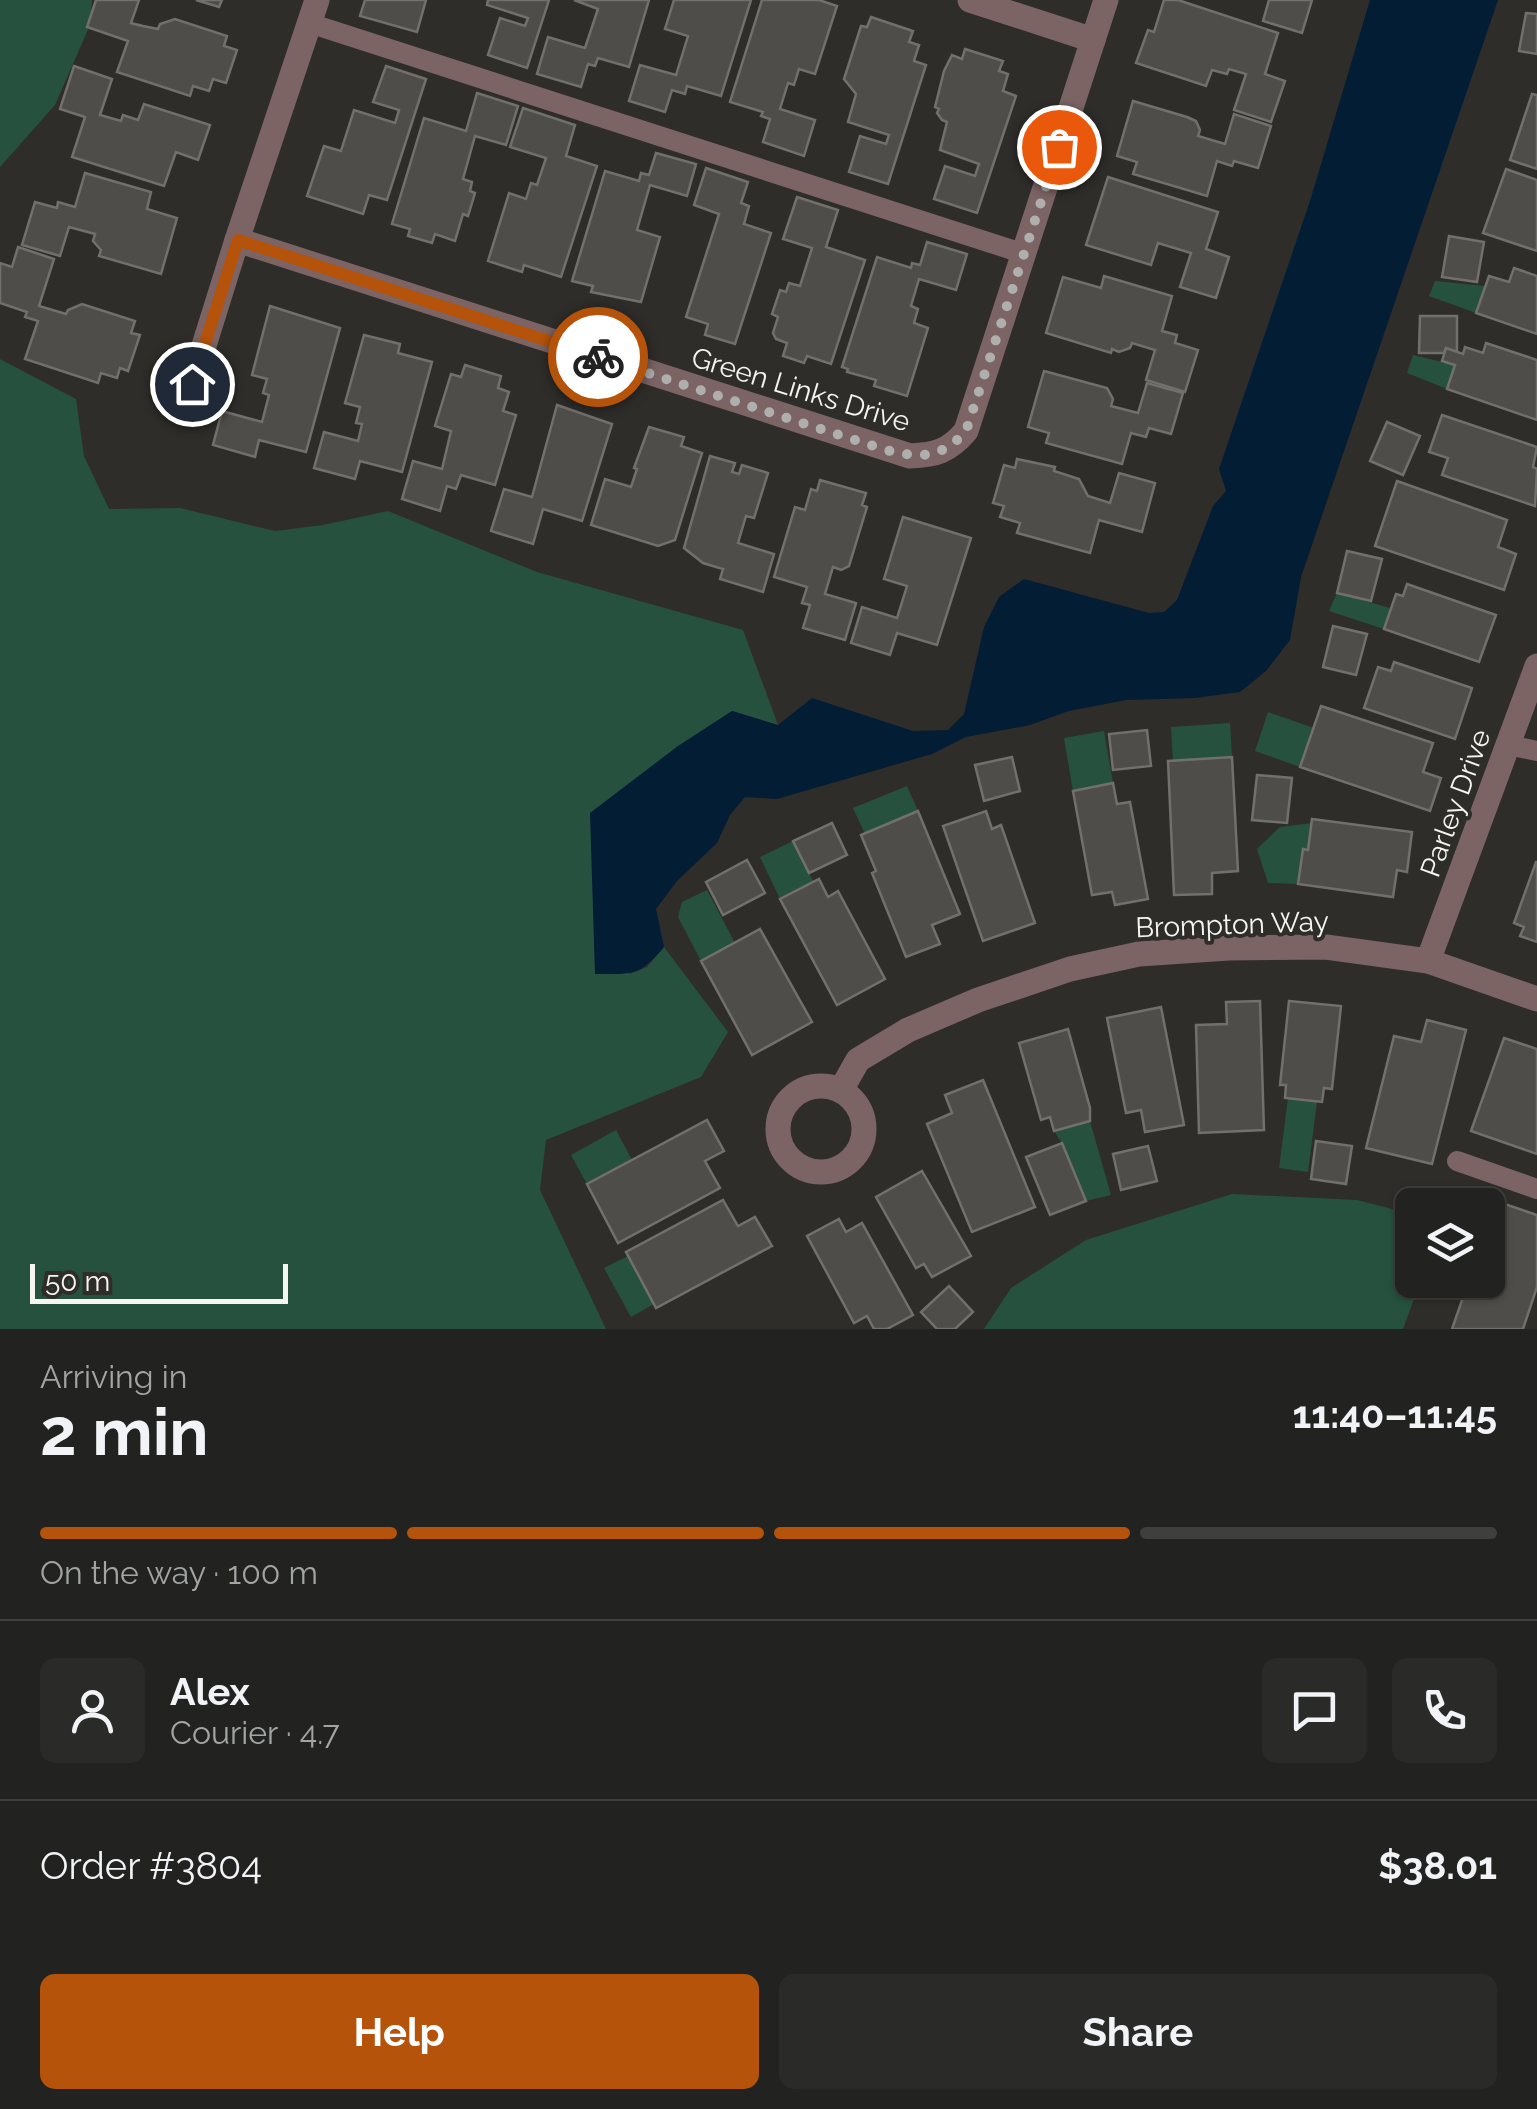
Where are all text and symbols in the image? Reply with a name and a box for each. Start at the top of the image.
pin [1017,105,1102,190]
icon: bag [1032,120,1087,175]
courier [548,307,648,407]
icon: bike [571,330,626,385]
street label: Green Links Drive [688,341,914,438]
pin [150,342,235,427]
icon: home [165,357,220,412]
street label: Parley Drive [1414,725,1497,881]
street label: Brompton Way [1135,905,1329,944]
map controls [1395,1188,1505,1298]
button: layers [1395,1188,1505,1298]
scale bar [30,1259,288,1304]
text: 50 m [45,1265,110,1298]
text: Arriving in [40,1358,187,1395]
text: 11:40–11:45 [1292,1392,1497,1437]
text: 2 min [40,1394,209,1470]
text: On the way · 100 m [40,1554,318,1591]
button: person [40,1658,145,1763]
button: chat [1262,1658,1367,1763]
button: phone [1392,1658,1497,1763]
text: Alex [170,1669,250,1714]
text: Courier · 4.7 [170,1714,340,1751]
text: Order #3804 [40,1843,262,1888]
text: $38.01 [1378,1843,1497,1888]
button: Help [40,1974,759,2089]
button: Share [779,1974,1497,2089]

